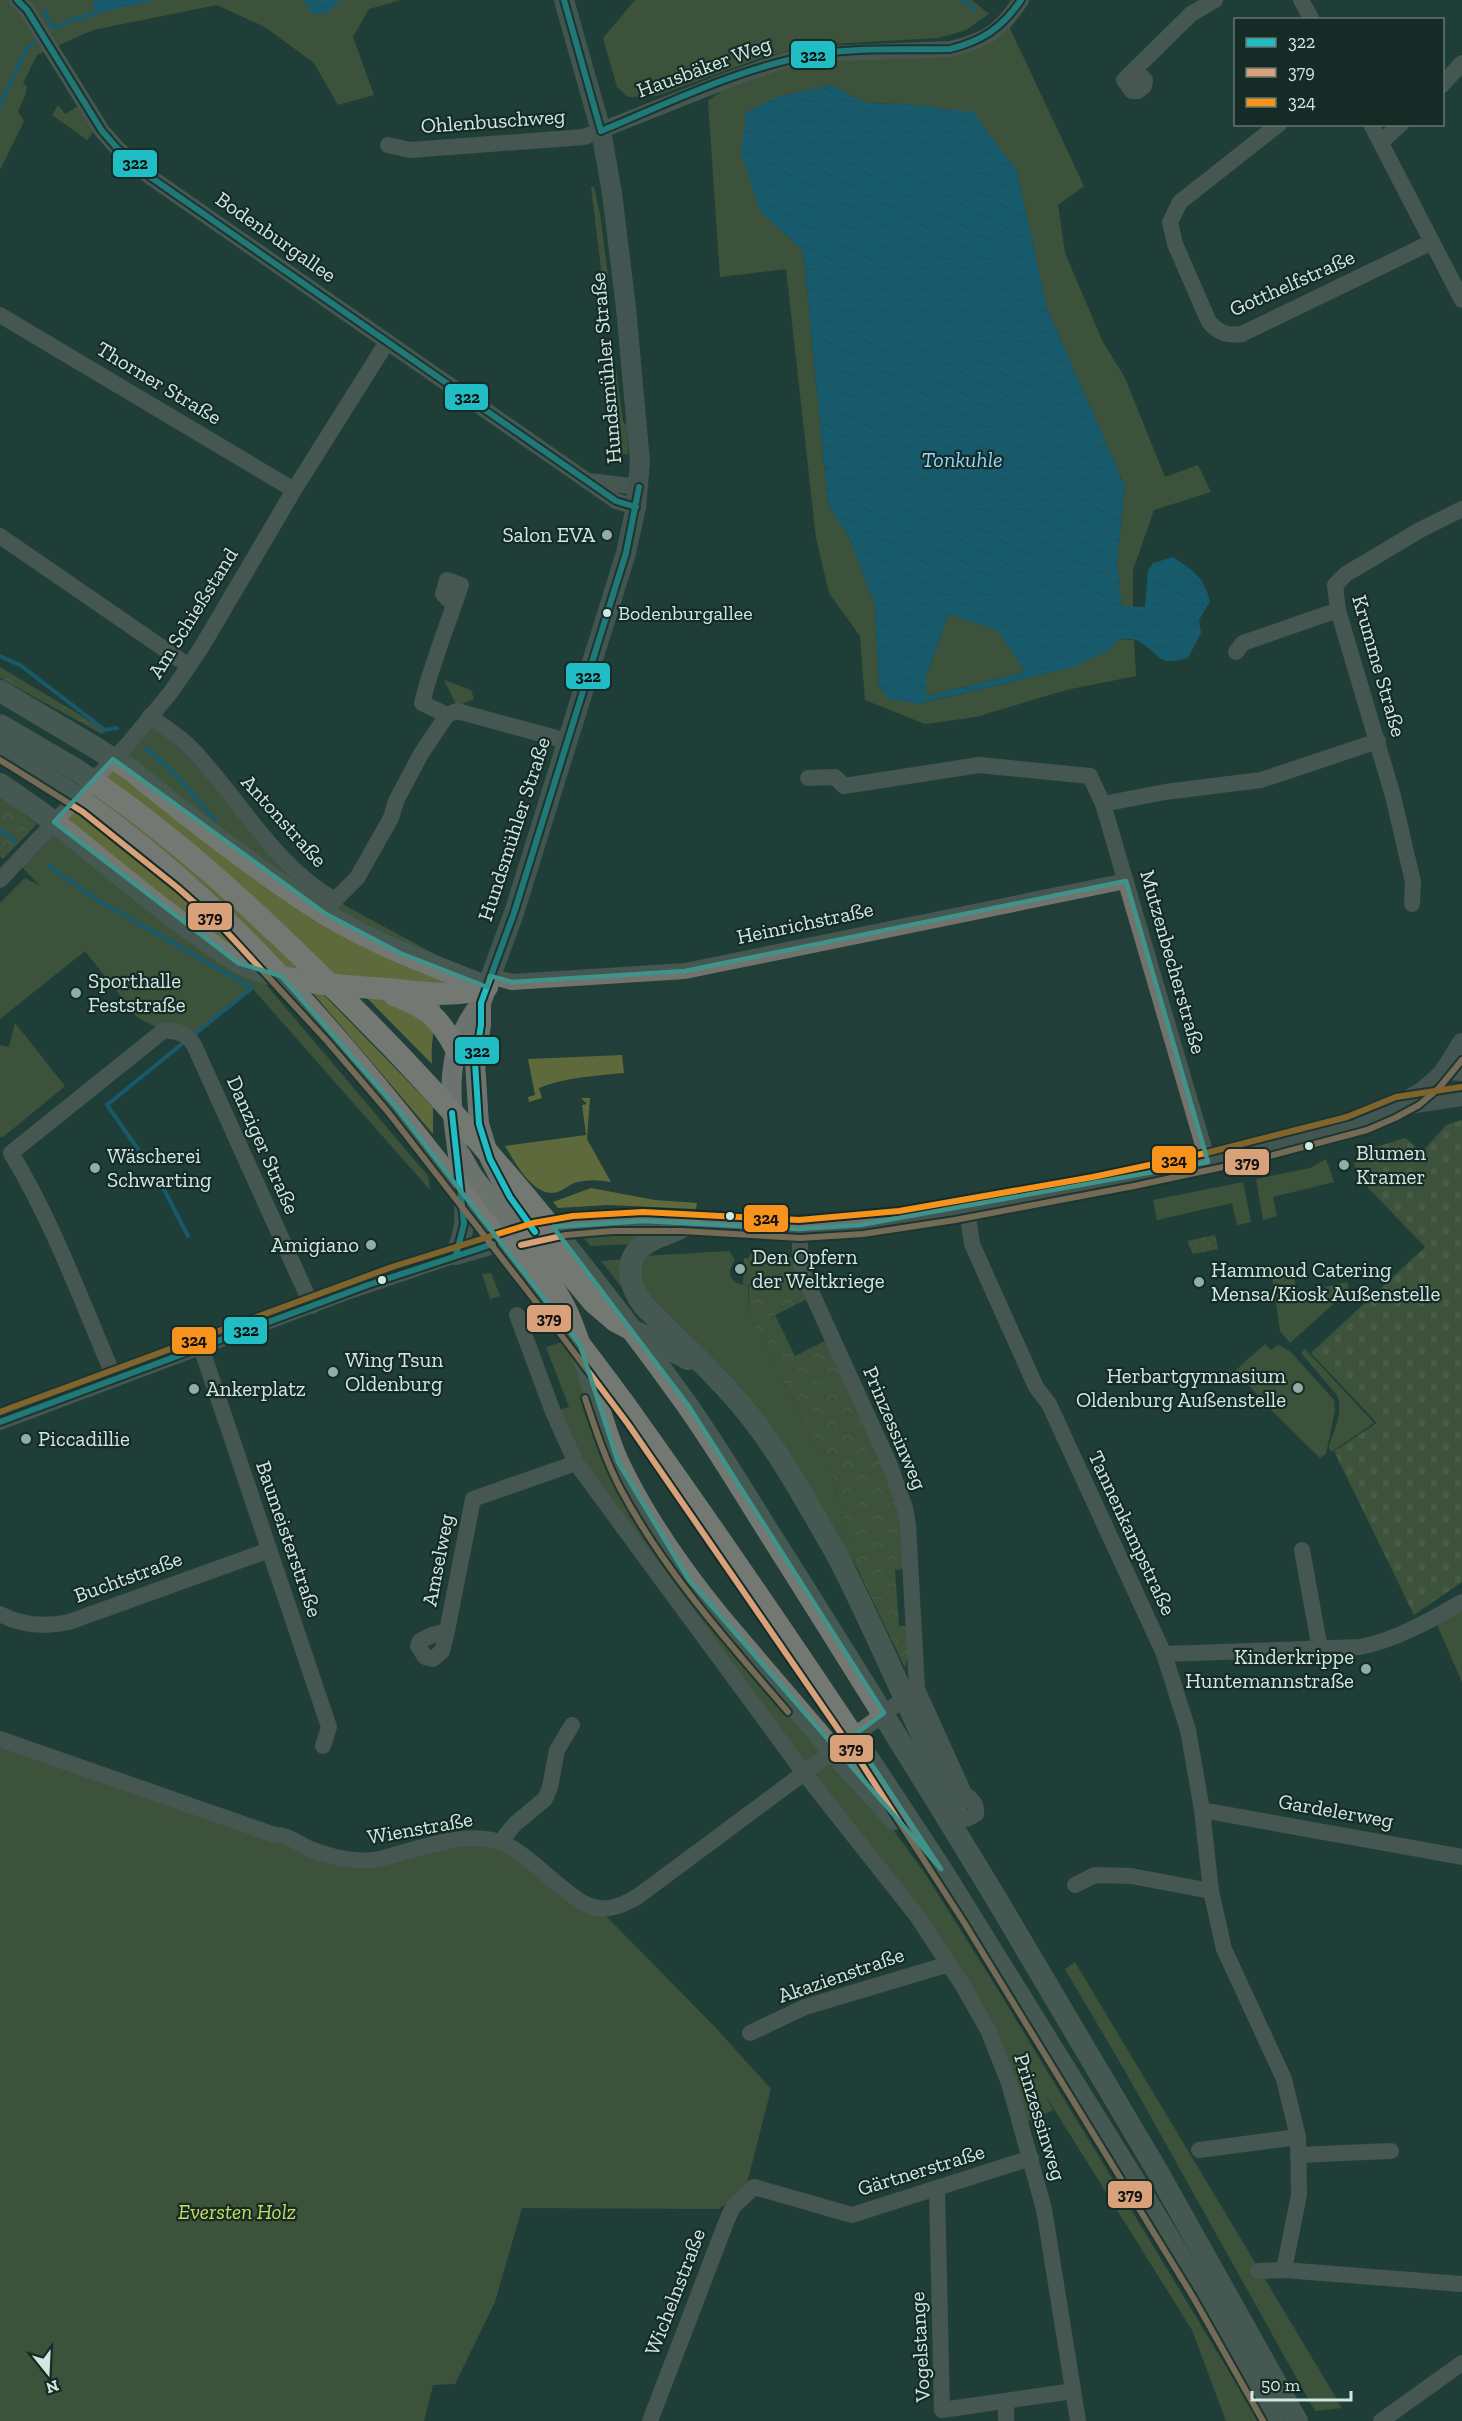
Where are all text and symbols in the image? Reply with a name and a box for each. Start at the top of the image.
legend [1234,18,1444,126]
street label: Hausbäker Weg [633,30,775,102]
text: 322 [1288,31,1315,53]
line badge: 322 [790,40,836,69]
text: 322 [800,46,826,65]
text: 379 [1288,61,1315,83]
text: 324 [1288,91,1316,113]
street label: Ohlenbuschweg [420,103,567,138]
line badge: 322 [112,149,158,178]
text: 322 [122,154,148,173]
street label: Bodenburgallee [211,186,341,287]
street label: Gotthelfstraße [1225,244,1358,321]
street label: Hundsmühler Straße [585,271,626,465]
street label: Thorner Straße [92,336,226,430]
line badge: 322 [444,383,489,411]
text: 322 [454,388,480,407]
water label: Tonkuhle [921,446,1003,473]
place label: Salon EVA [502,522,595,547]
marker: Salon EVA [600,528,614,542]
street label: Am Schießstand [142,542,243,683]
street label: Krumme Straße [1347,592,1412,740]
place label: Bodenburgallee [618,601,753,625]
marker: Bodenburgallee [601,607,613,619]
line badge: 322 [565,662,611,690]
text: 322 [575,667,601,686]
street label: Hundsmühler Straße [472,734,555,924]
street label: Antonstraße [236,769,332,872]
street label: Mutzenbecherstraße [1135,867,1212,1057]
street label: Heinrichstraße [734,896,876,949]
line badge: 379 [187,902,233,931]
text: 379 [197,908,223,927]
place label: Sporthalle Feststraße [88,968,186,1017]
marker: Sporthalle Feststraße [69,986,83,1000]
line badge: 322 [454,1036,500,1065]
text: 322 [464,1042,490,1061]
street label: Danziger Straße [222,1072,305,1218]
unlabelled marker [1303,1140,1315,1152]
place label: Blumen Kramer [1356,1140,1426,1189]
place label: Wäscherei Schwarting [107,1143,212,1192]
line badge: 324 [1151,1145,1197,1174]
line badge: 379 [1224,1148,1270,1176]
text: 324 [1161,1151,1187,1170]
text: 379 [1234,1153,1260,1172]
marker: Blumen Kramer [1337,1158,1351,1172]
marker: Wäscherei Schwarting [88,1161,102,1175]
line badge: 324 [743,1204,789,1233]
text: 324 [753,1209,779,1228]
unlabelled marker [724,1210,736,1222]
place label: Amigiano [271,1232,359,1257]
marker: Amigiano [364,1238,378,1252]
place label: Den Opfern der Weltkriege [752,1244,885,1293]
place label: Hammoud Catering Mensa/Kiosk Außenstelle [1211,1257,1440,1306]
marker: Den Opfern der Weltkriege [733,1262,747,1276]
unlabelled marker [376,1274,388,1286]
marker: Hammoud Catering Mensa/Kiosk Außenstelle [1192,1275,1206,1289]
line badge: 379 [526,1304,572,1333]
text: 379 [536,1309,562,1328]
line badge: 322 [223,1316,268,1345]
text: 322 [233,1321,259,1340]
line badge: 324 [171,1326,217,1355]
text: 324 [181,1331,207,1350]
place label: Wing Tsun Oldenburg [345,1347,443,1396]
street label: Prinzessinweg [858,1362,933,1494]
place label: Herbartgymnasium Oldenburg Außenstelle [1076,1363,1286,1412]
marker: Wing Tsun Oldenburg [326,1365,340,1379]
place label: Ankerplatz [206,1376,306,1401]
marker: Herbartgymnasium Oldenburg Außenstelle [1291,1381,1305,1395]
marker: Ankerplatz [187,1382,201,1396]
place label: Piccadillie [38,1426,130,1451]
marker: Piccadillie [19,1432,33,1446]
street label: Tannenkampstraße [1083,1446,1182,1619]
street label: Baumeisterstraße [251,1457,328,1620]
street label: Amselweg [416,1511,459,1608]
street label: Buchtstraße [70,1545,185,1608]
place label: Kinderkrippe Huntemannstraße [1185,1644,1354,1693]
marker: Kinderkrippe Huntemannstraße [1359,1662,1373,1676]
line badge: 379 [829,1734,874,1763]
text: 379 [838,1739,864,1758]
street label: Gardelerweg [1277,1788,1396,1833]
street label: Wienstraße [365,1806,475,1849]
street label: Akazienstraße [774,1941,907,2008]
street label: Prinzessinweg [1009,2050,1072,2184]
street label: Gärtnerstraße [854,2138,988,2201]
line badge: 379 [1107,2180,1153,2209]
text: 379 [1117,2185,1143,2204]
park label: Eversten Holz [178,2199,296,2224]
street label: Wichelnstraße [639,2225,710,2359]
street label: Vogelstange [904,2291,935,2404]
north arrow [18,2343,78,2403]
scale bar [1252,2364,1351,2402]
text: 50 m [1261,2374,1301,2396]
text: N [44,2376,61,2398]

